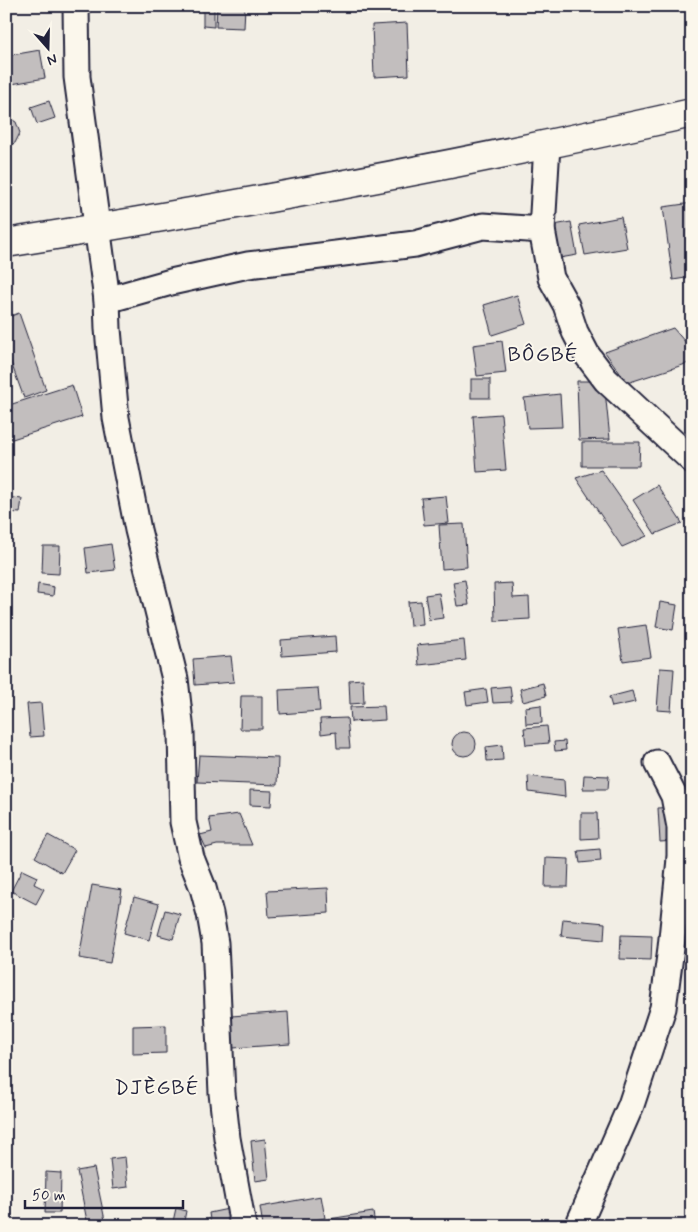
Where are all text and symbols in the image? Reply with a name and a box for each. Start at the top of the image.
north arrow [22,22,72,72]
text: N [45,49,60,69]
district label: BÔGBÉ [507,341,579,369]
district label: DJÈGBÉ [115,1074,199,1102]
scale bar [25,1177,182,1209]
text: 50 m [32,1186,66,1206]

